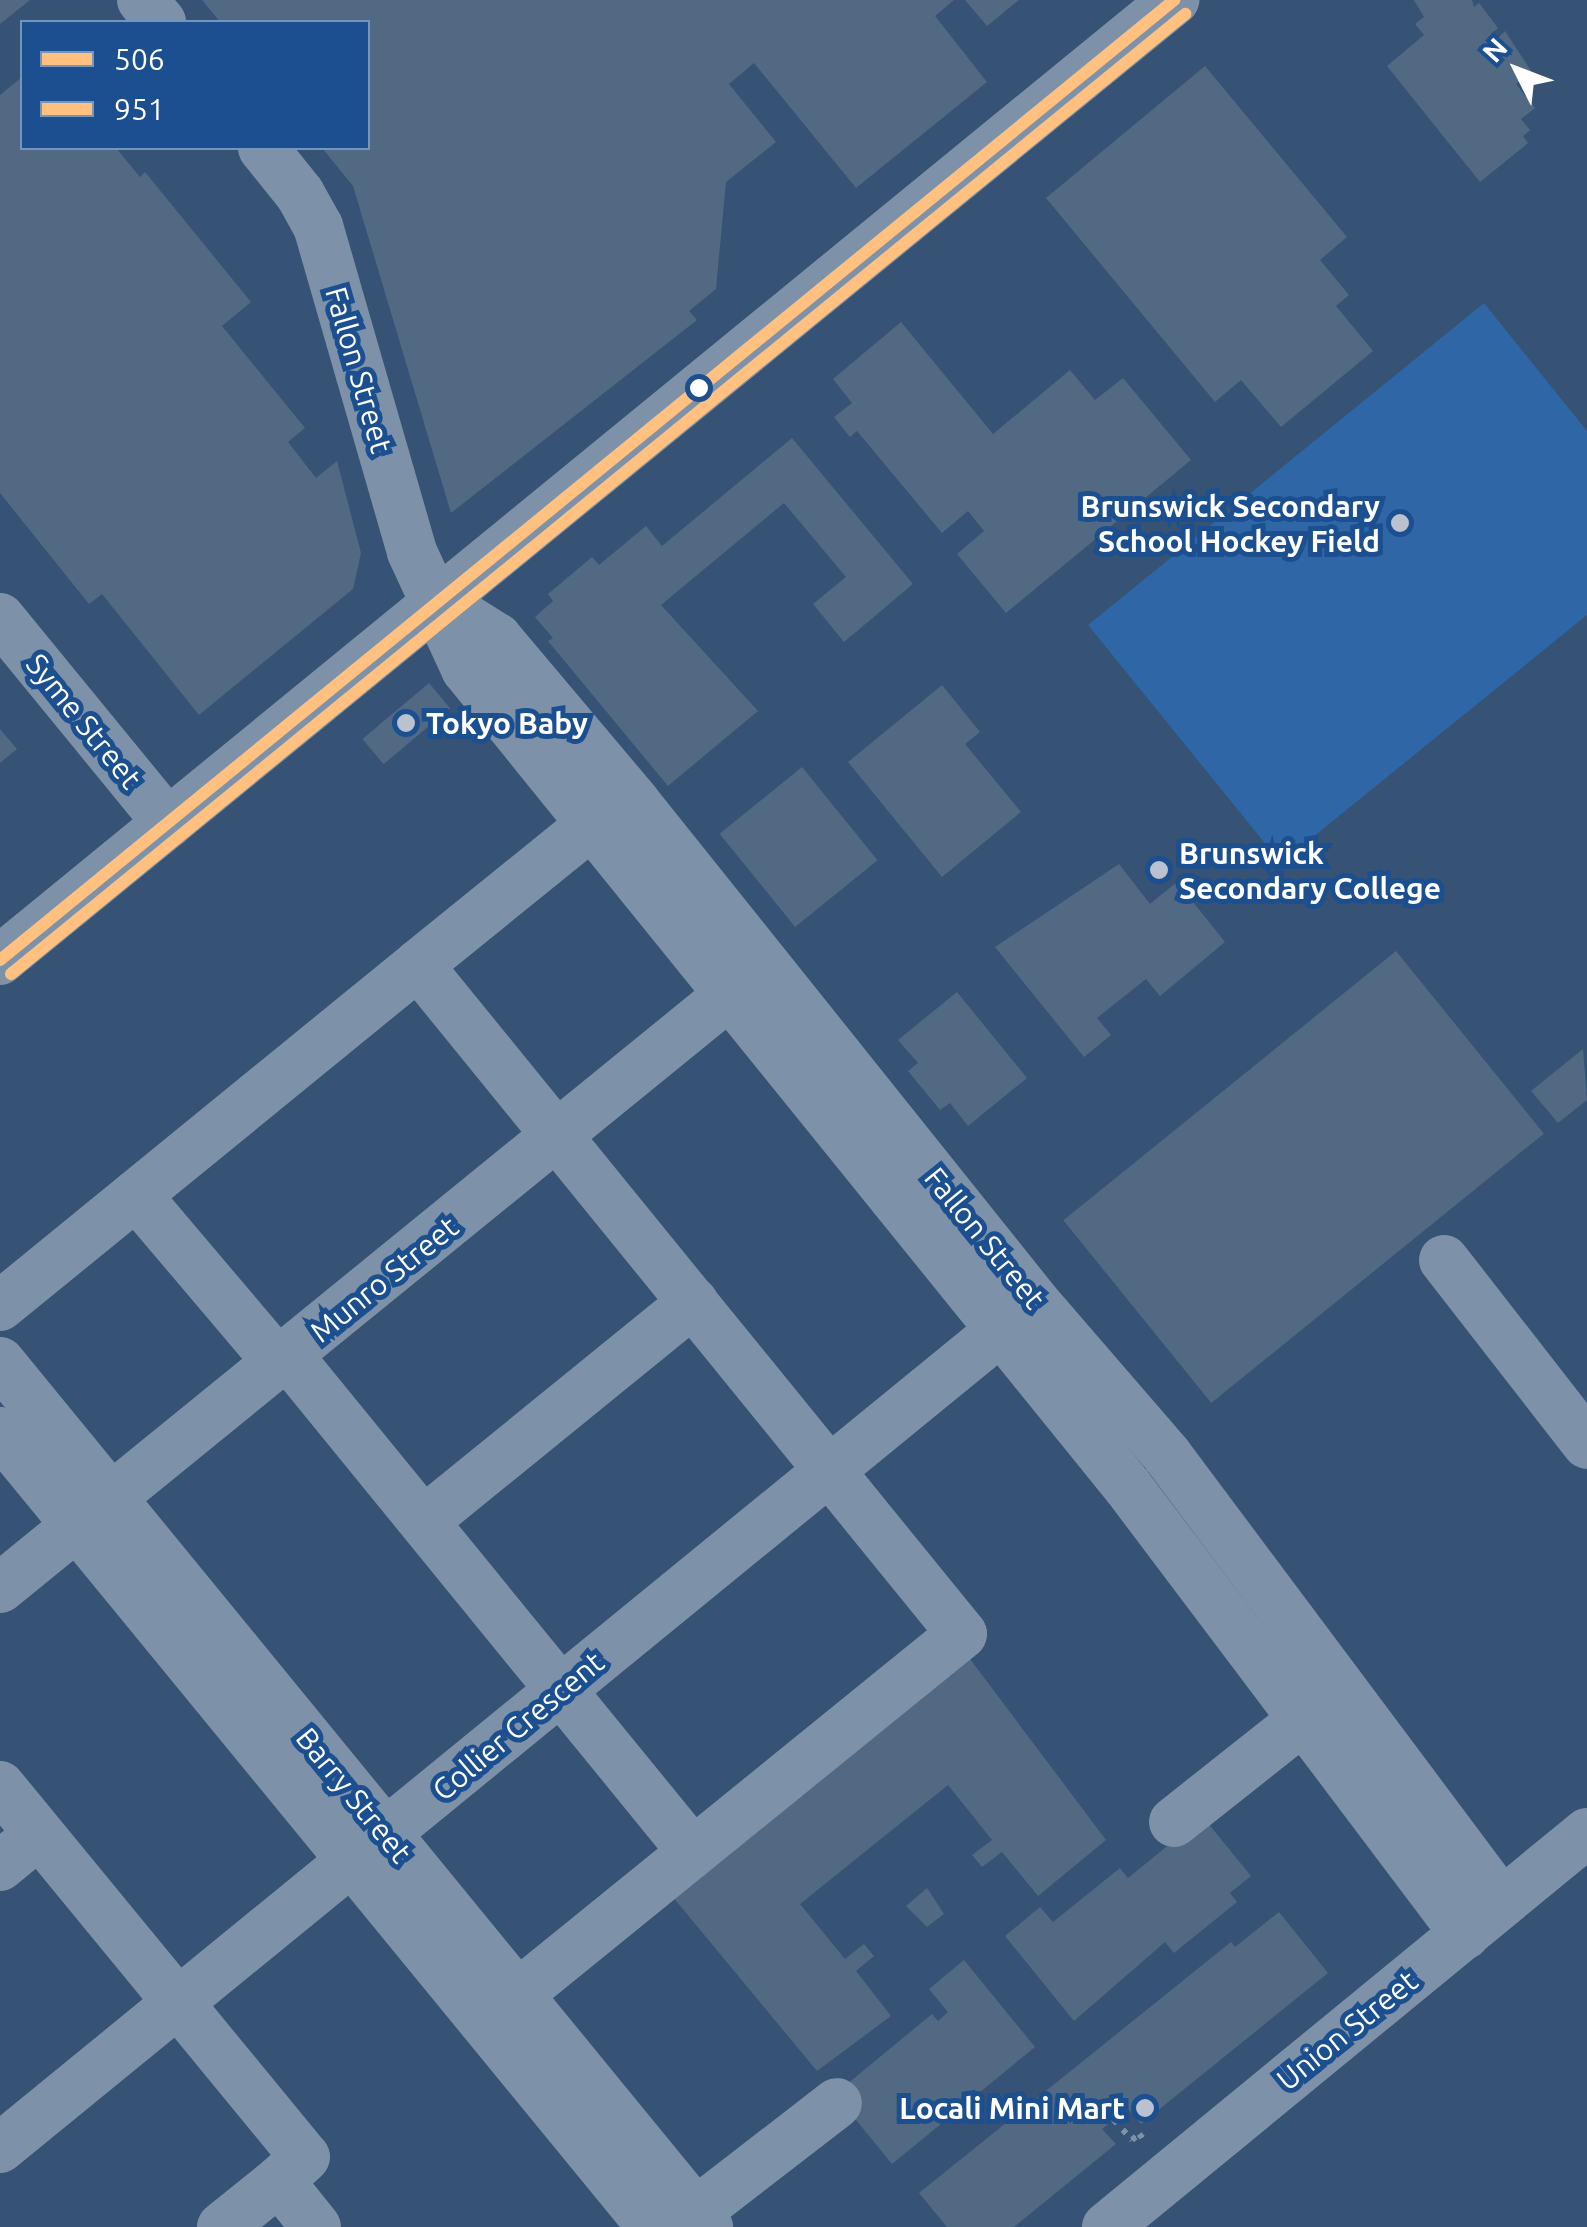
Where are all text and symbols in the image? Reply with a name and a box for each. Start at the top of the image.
legend [20,20,370,150]
north arrow [1467,20,1567,120]
text: N [1476,31,1513,68]
text: 506 [114,42,165,76]
text: 951 [114,92,165,126]
street label: Fallon Street [318,283,400,457]
unlabelled marker [689,378,709,398]
place label: Brunswick Secondary School Hockey Field [1081,488,1380,558]
marker: Brunswick Secondary School Hockey Field [1389,512,1411,534]
street label: Syme Street [19,646,149,796]
place label: Tokyo Baby [426,705,588,741]
marker: Tokyo Baby [395,712,417,734]
place label: Brunswick Secondary College [1179,835,1441,906]
marker: Brunswick Secondary College [1148,859,1170,881]
street label: Fallon Street [917,1160,1053,1316]
street label: Munro Street [303,1208,465,1350]
street label: Collier Crescent [425,1644,611,1808]
street label: Barry Street [289,1720,419,1870]
street label: Union Street [1270,1962,1424,2098]
place label: Locali Mini Mart [899,2090,1125,2126]
marker: Locali Mini Mart [1134,2097,1156,2119]

